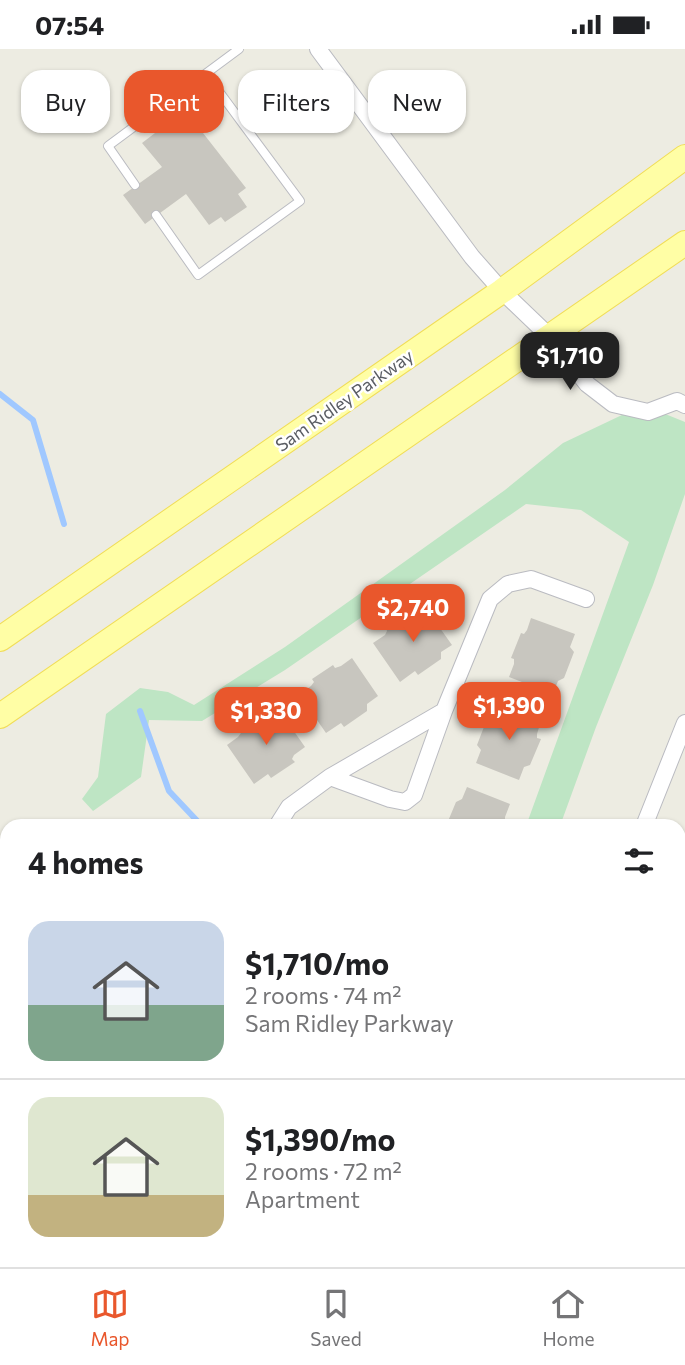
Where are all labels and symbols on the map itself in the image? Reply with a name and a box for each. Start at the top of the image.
pin: $1,710 [513,333,627,392]
street label: Sam Ridley Parkway [271,344,417,456]
pin: $2,740 [356,585,470,644]
pin: $1,390 [452,683,566,742]
pin: $1,330 [209,687,323,747]

